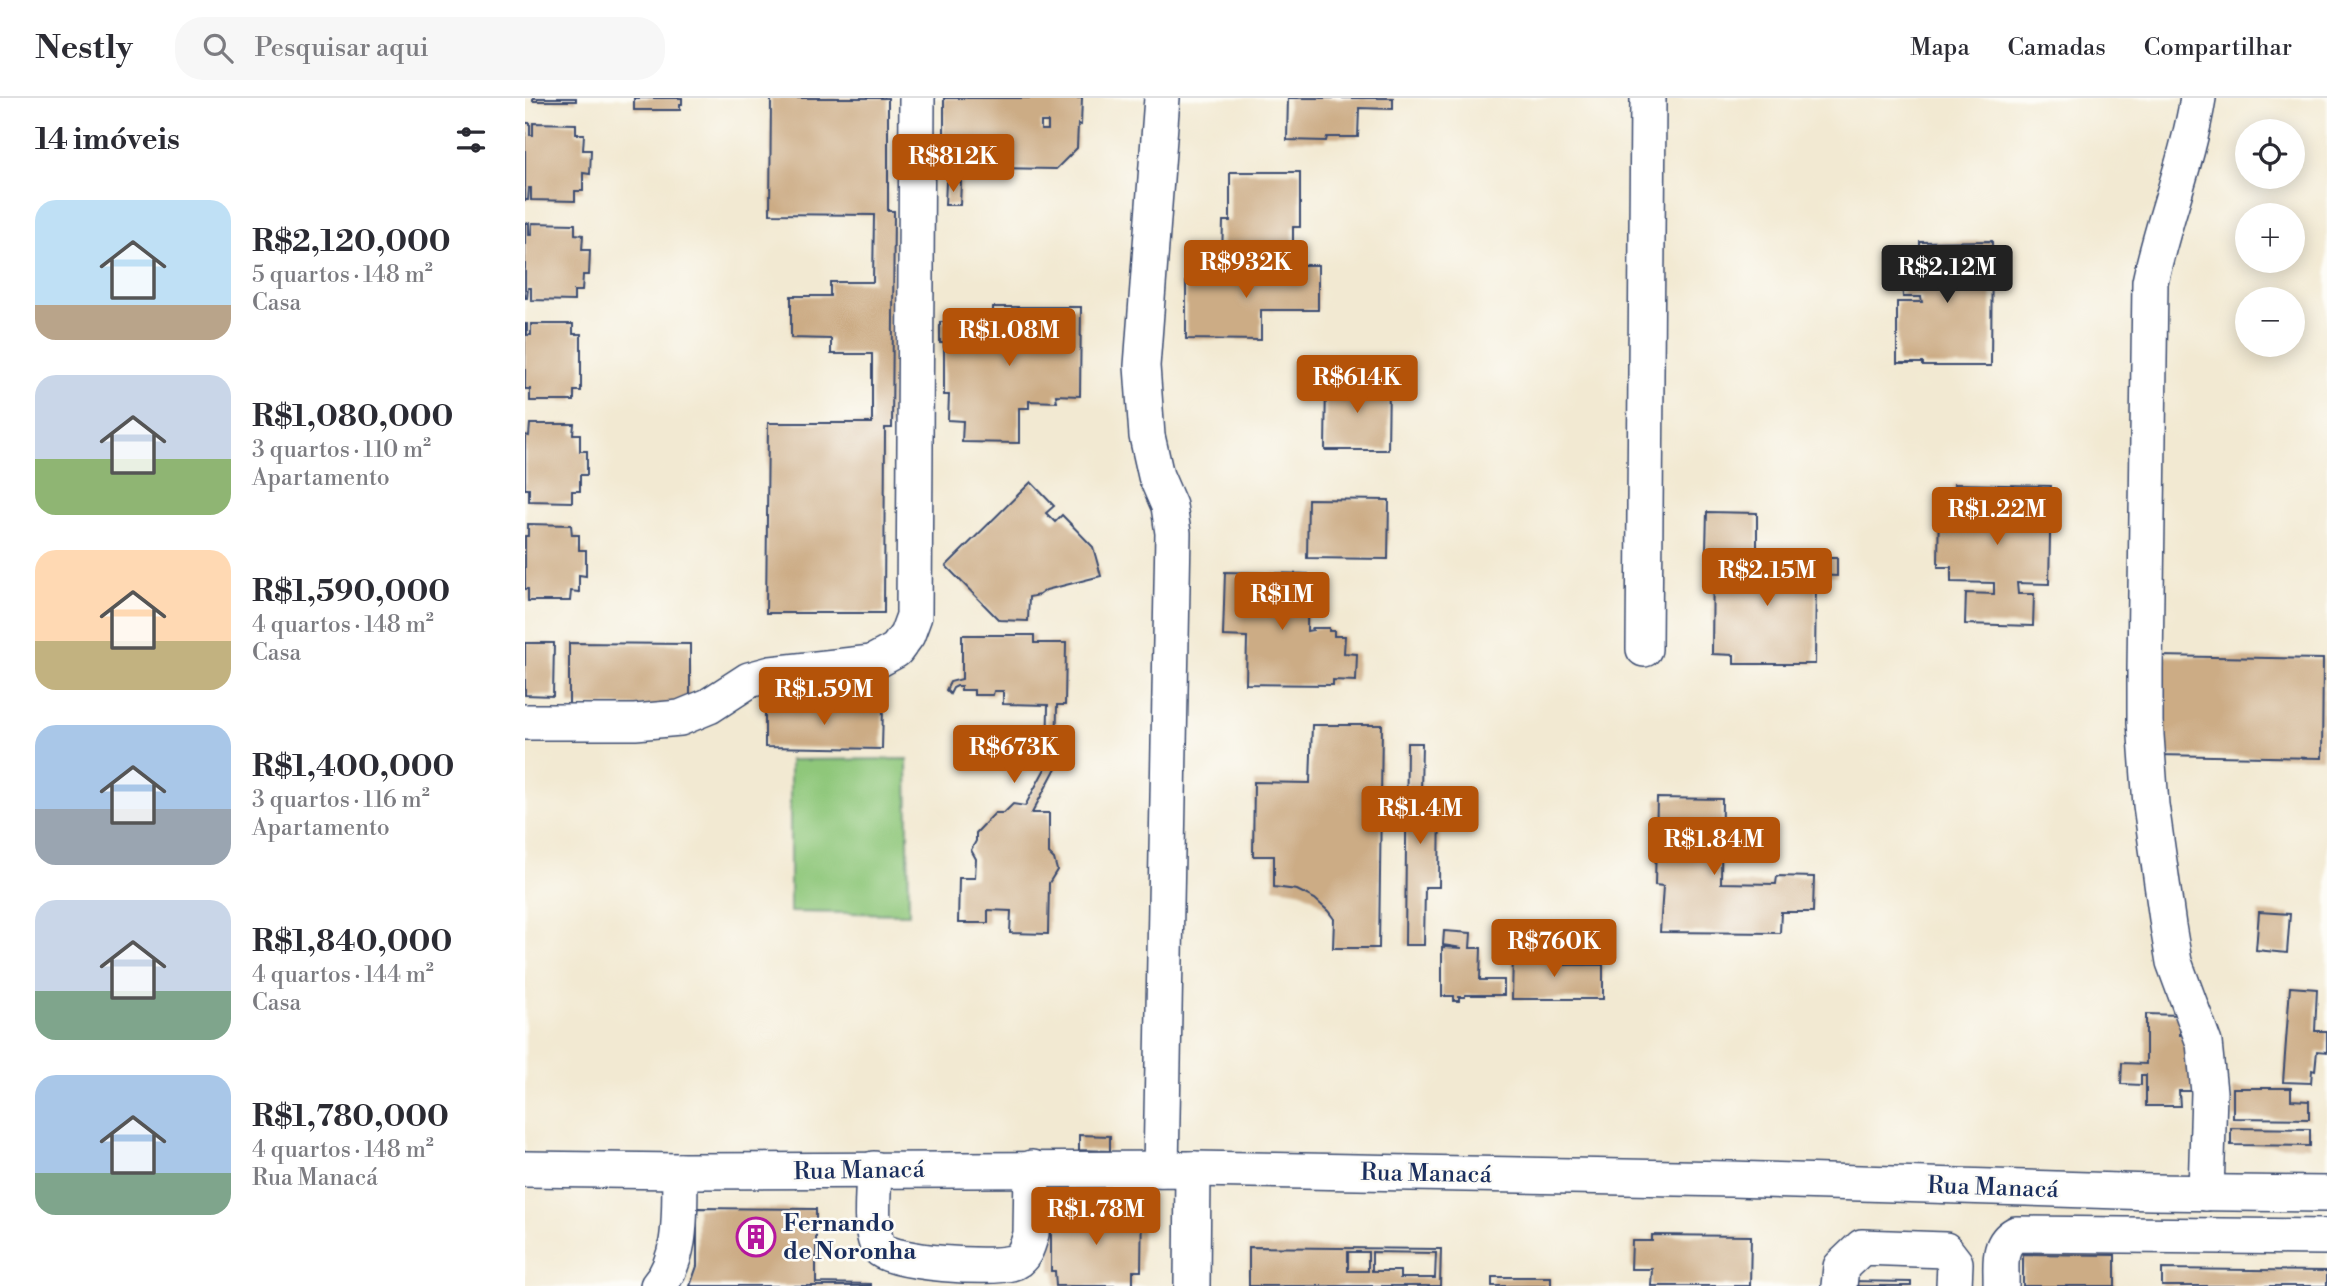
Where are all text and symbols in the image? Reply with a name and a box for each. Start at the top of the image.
search box [175,17,665,80]
text: Nestly [35,28,133,69]
icon: search [199,29,237,67]
text: Pesquisar aqui [255,32,429,64]
text: Mapa [1910,33,1970,63]
text: Camadas [2008,33,2106,63]
text: Compartilhar [2144,33,2292,63]
map controls [2235,119,2305,357]
button: locate [2235,119,2305,189]
text: 14 imóveis [35,121,180,159]
icon: filters [452,121,490,159]
pin: R$812K [896,134,1010,194]
text: R$812K [908,143,998,171]
button: + [2235,203,2305,273]
text: R$2,120,000 [252,223,451,261]
icon: home [91,228,175,312]
pin: R$932K [1189,240,1303,300]
pin: R$2.12M [1882,246,2012,305]
text: R$932K [1200,249,1292,277]
text: R$2.12M [1898,254,1996,282]
text: 5 quartos · 148 m² [252,261,433,289]
button: − [2235,287,2305,357]
text: Casa [252,289,301,317]
pin: R$1.08M [944,308,1074,368]
text: R$1.08M [959,317,1059,345]
pin: R$614K [1300,356,1414,415]
text: R$614K [1313,364,1401,392]
text: R$1,080,000 [252,398,453,436]
icon: home [91,403,175,487]
text: 3 quartos · 110 m² [252,436,431,464]
text: Apartamento [252,464,390,492]
pin: R$1.22M [1932,488,2062,547]
text: R$1.22M [1948,496,2046,524]
pin: R$2.15M [1702,548,1832,608]
text: R$2.15M [1718,557,1816,585]
text: R$1,590,000 [252,573,450,611]
pin: R$1M [1241,573,1323,632]
icon: home [91,578,175,662]
text: R$1M [1250,581,1314,609]
text: 4 quartos · 148 m² [252,611,434,639]
text: Casa [252,639,301,667]
pin: R$1.59M [759,668,889,727]
text: R$1.59M [775,676,873,704]
pin: R$673K [957,726,1071,785]
text: R$673K [969,734,1059,762]
text: R$1,400,000 [252,748,454,786]
icon: home [91,753,175,837]
text: 3 quartos · 116 m² [252,786,430,814]
pin: R$1.4M [1363,786,1477,846]
text: R$1.4M [1378,795,1462,823]
text: Apartamento [252,814,390,842]
pin: R$1.84M [1649,818,1779,877]
text: R$1.84M [1664,826,1764,854]
pin: R$760K [1497,920,1611,979]
text: R$1,840,000 [252,923,452,961]
icon: home [91,928,175,1012]
text: R$760K [1507,928,1601,956]
text: 4 quartos · 144 m² [252,961,434,989]
text: Casa [252,989,301,1017]
text: R$1,780,000 [252,1098,449,1136]
icon: home [91,1103,175,1187]
text: 4 quartos · 148 m² [252,1136,434,1164]
street label: Rua Manacá [793,1155,926,1187]
street label: Rua Manacá [1360,1158,1493,1190]
text: Rua Manacá [252,1164,378,1192]
street label: Rua Manacá [1927,1171,2060,1205]
pin: R$1.78M [1031,1188,1161,1247]
text: R$1.78M [1047,1196,1145,1224]
place label: Fernando de Noronha [783,1209,917,1267]
building icon: Fernando de Noronha [735,1216,777,1258]

